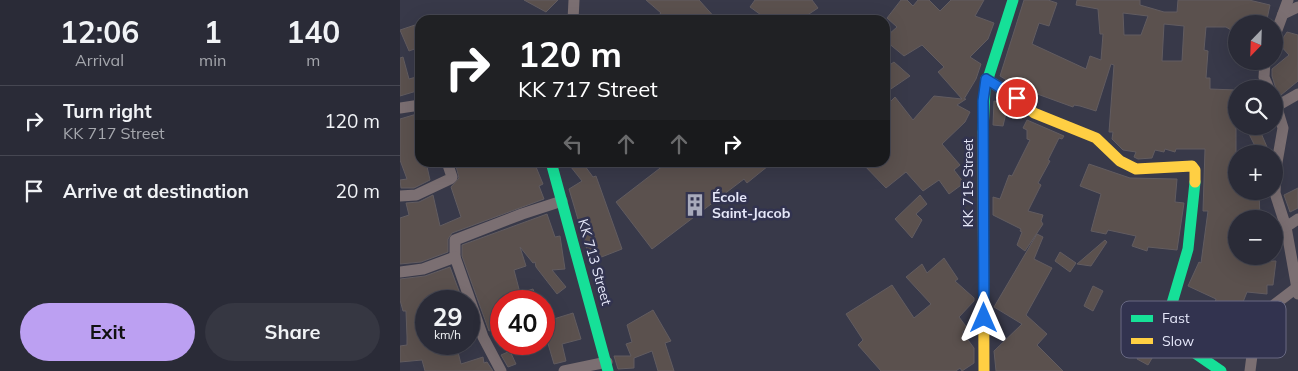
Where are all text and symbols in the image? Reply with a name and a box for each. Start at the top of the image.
text: 12:06 [60,13,139,51]
text: 1 [204,13,222,51]
text: 140 [286,13,340,51]
north arrow [1228,15,1282,70]
map controls [1228,15,1283,265]
text: 120 m [518,32,622,76]
icon: right [435,35,500,100]
text: Arrival [75,50,124,70]
text: min [199,50,226,70]
text: m [306,50,320,70]
text: KK 717 Street [518,75,658,103]
pin [996,77,1038,119]
button: search [1228,80,1283,135]
icon: arrive [1003,84,1031,112]
text: Turn right [63,99,152,123]
icon: right [20,107,48,135]
text: 120 m [324,109,380,133]
text: KK 717 Street [63,123,165,143]
icon: left [559,130,587,158]
icon: ahead [612,130,640,158]
icon: ahead [665,130,693,158]
icon: right [718,130,746,158]
street label: KK 715 Street [959,138,977,227]
button: + [1228,145,1283,200]
icon: arrive [20,177,48,205]
text: Arrive at destination [63,179,249,203]
text: 20 m [336,179,380,203]
place label: École Saint-Jacob [712,188,791,222]
building icon: École Saint-Jacob [682,192,708,218]
button: − [1228,210,1283,265]
street label: KK 713 Street [574,217,616,307]
speed limit sign: 40 [490,290,555,355]
position arrow [957,291,1009,343]
text: 29 [432,301,463,332]
legend [1121,301,1286,358]
button: Exit [20,303,195,361]
button: Share [205,303,380,361]
text: Fast [1162,309,1190,327]
text: km/h [434,327,461,342]
text: Slow [1162,332,1194,350]

